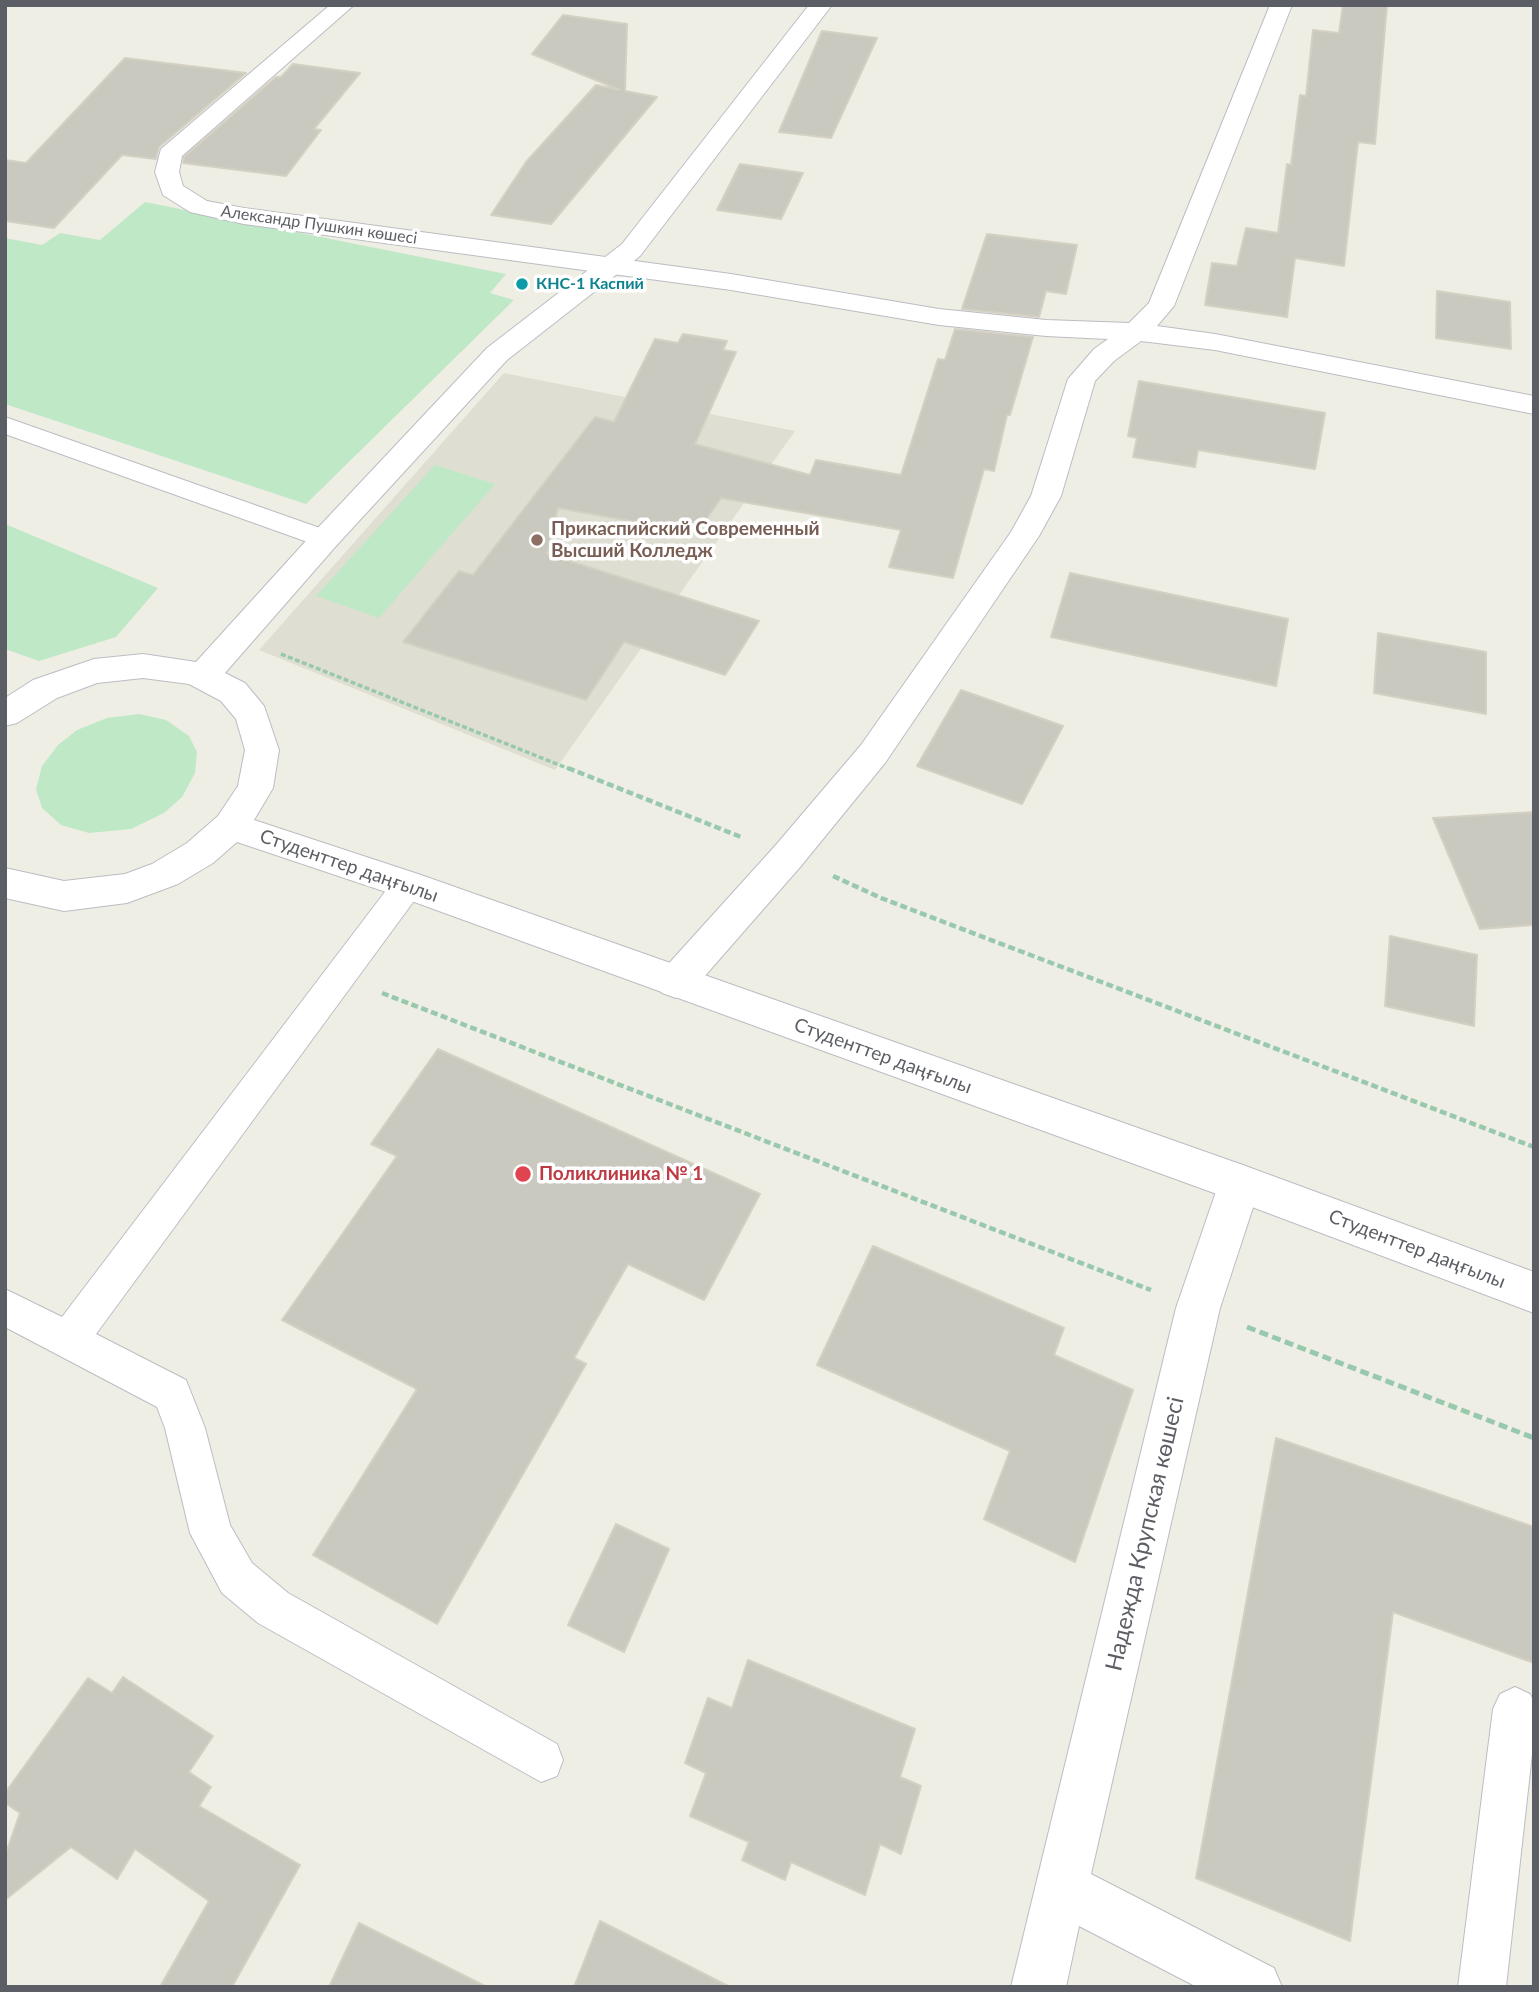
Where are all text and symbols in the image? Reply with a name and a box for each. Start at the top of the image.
street label: Александр Пушкин көшесі [220,202,418,248]
place label: КНС-1 Каспий [536,274,644,294]
marker: КНС-1 Каспий [514,276,530,292]
place label: Прикаспийский Современный Высший Колледж [551,518,820,562]
marker: Прикаспийский Современный Высший Колледж [529,532,545,548]
street label: Студенттер даңғылы [257,825,441,907]
street label: Студенттер даңғылы [791,1013,975,1099]
place label: Поликлиника № 1 [539,1163,703,1185]
marker: Поликлиника № 1 [513,1164,533,1184]
street label: Студенттер даңғылы [1325,1205,1509,1293]
street label: Надежда Крупская көшесі [1100,1394,1190,1674]

